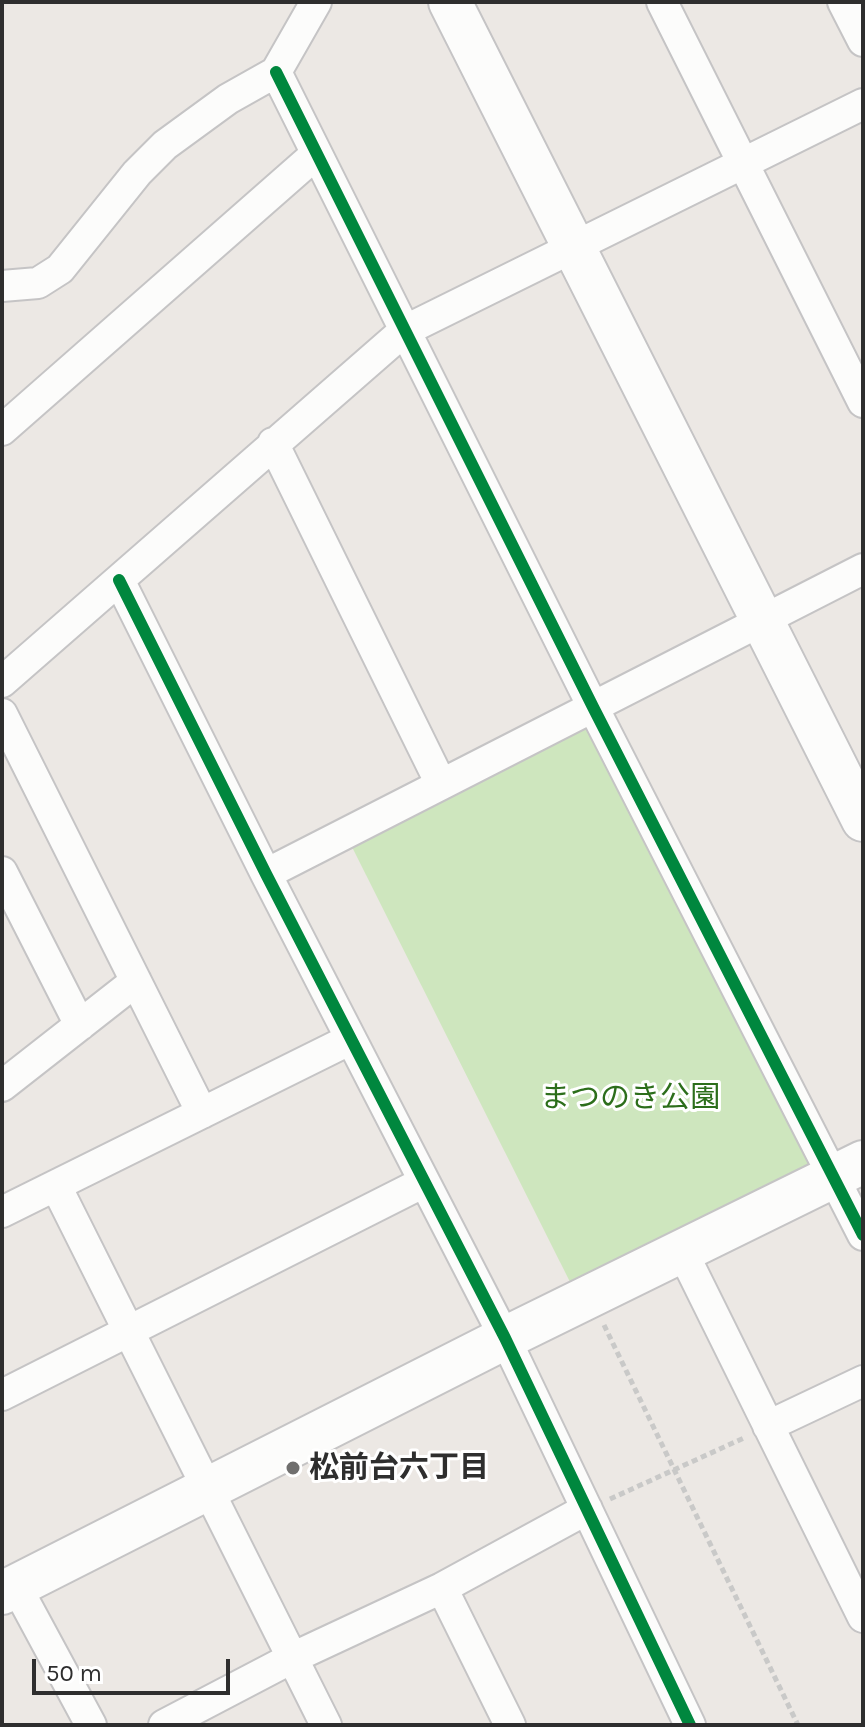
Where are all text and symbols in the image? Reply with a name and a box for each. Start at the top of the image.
park label: まつのき公園 [540,1080,720,1116]
place label: 松前台六丁目 [309,1450,489,1486]
marker: 松前台六丁目 [284,1459,302,1477]
scale bar [36,1643,234,1693]
text: 50 m [46,1659,102,1687]

